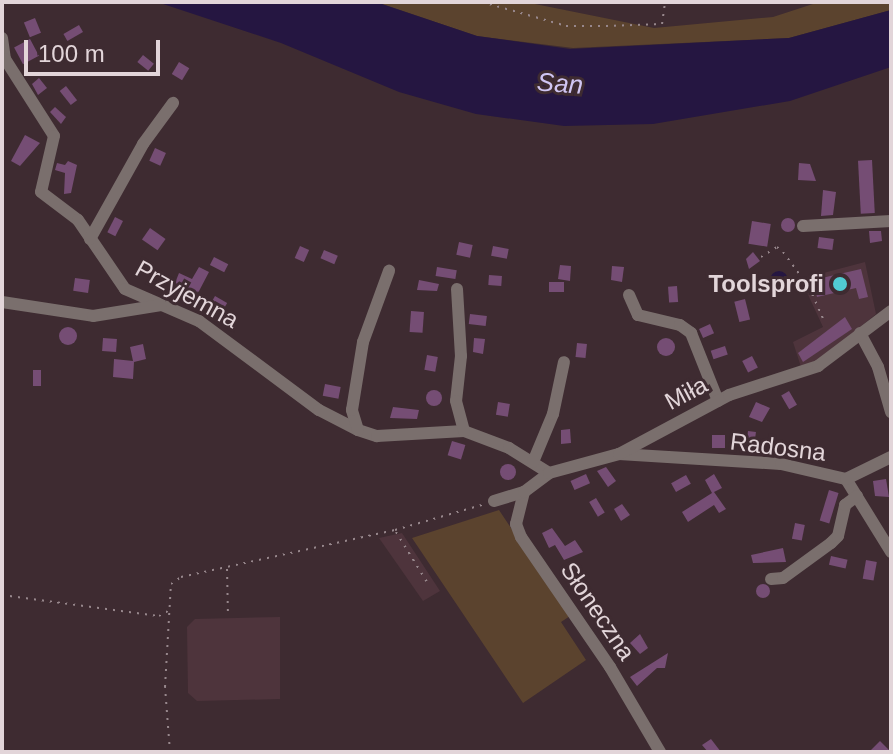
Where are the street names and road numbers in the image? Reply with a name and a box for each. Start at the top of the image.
street label: Przyjemna [130,254,244,334]
street label: Miła [660,370,712,416]
street label: Radosna [729,427,827,467]
street label: Słoneczna [555,556,641,666]

